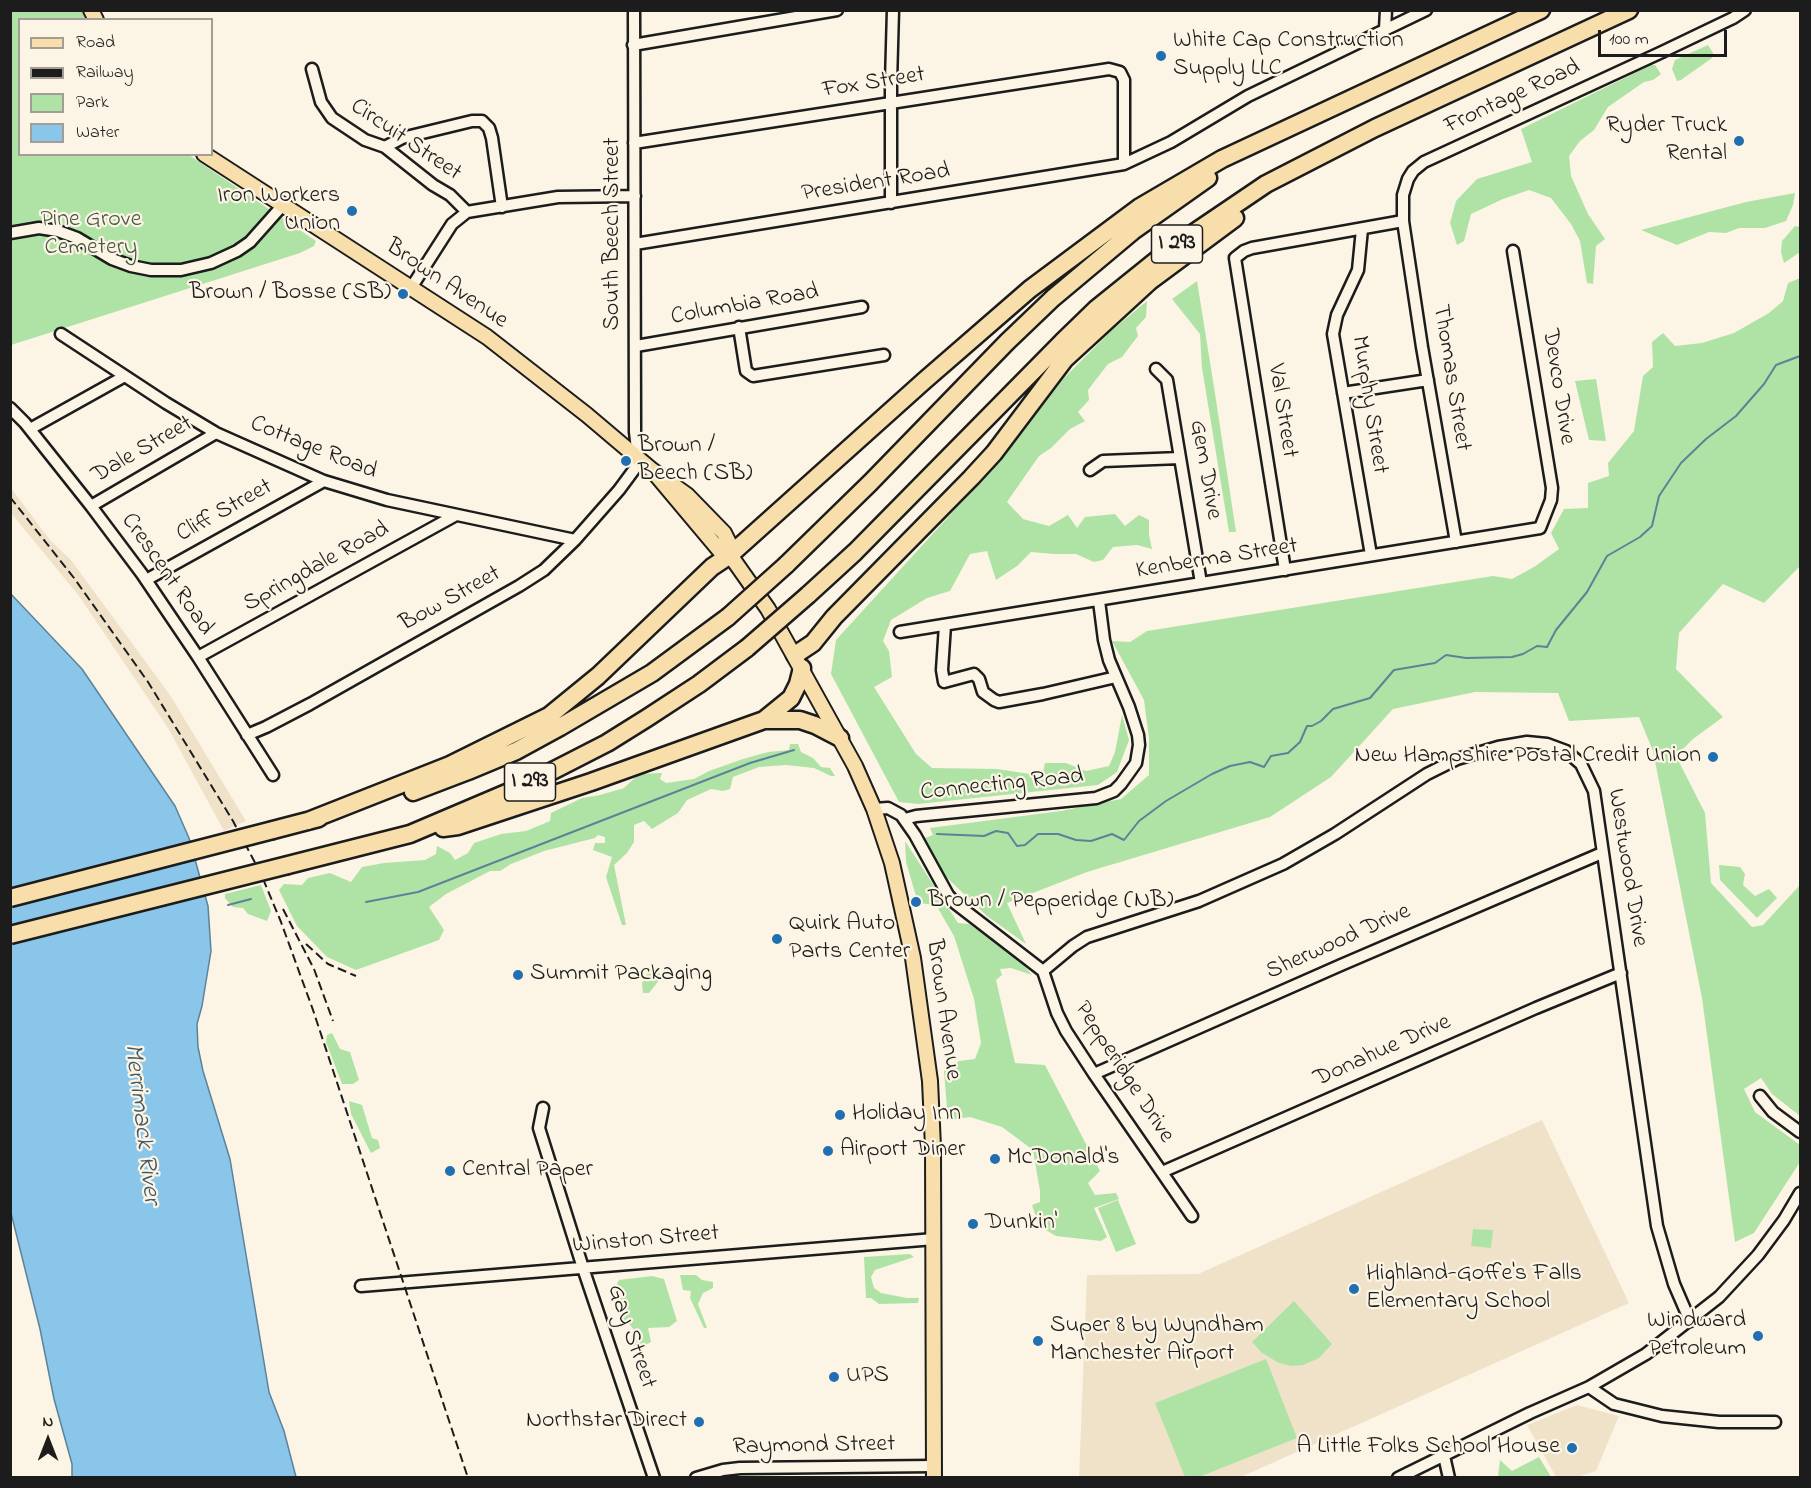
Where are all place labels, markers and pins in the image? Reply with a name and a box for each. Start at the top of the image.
place label: White Cap Construction Supply LLC [1173,28,1404,84]
marker: White Cap Construction Supply LLC [1154,49,1168,63]
place label: Ryder Truck Rental [1606,113,1727,169]
marker: Ryder Truck Rental [1732,134,1746,148]
place label: Iron Workers Union [217,183,340,239]
marker: Iron Workers Union [345,204,359,218]
place label: Brown / Bosse (SB) [189,280,391,308]
marker: Brown / Bosse (SB) [396,287,410,301]
place label: Brown / Beech (SB) [638,433,752,489]
marker: Brown / Beech (SB) [619,454,633,468]
place label: New Hampshire Postal Credit Union [1355,743,1701,771]
marker: New Hampshire Postal Credit Union [1706,750,1720,764]
place label: Brown / Pepperidge (NB) [928,888,1173,916]
marker: Brown / Pepperidge (NB) [909,895,923,909]
place label: Quirk Auto Parts Center [789,911,910,967]
marker: Quirk Auto Parts Center [770,932,784,946]
place label: Summit Packaging [530,961,712,989]
marker: Summit Packaging [511,968,525,982]
place label: Holiday Inn [852,1101,961,1129]
marker: Holiday Inn [833,1108,847,1122]
place label: Airport Diner [840,1137,966,1165]
marker: Airport Diner [821,1144,835,1158]
place label: McDonald's [1007,1145,1119,1173]
marker: McDonald's [988,1152,1002,1166]
place label: Central Paper [462,1157,593,1185]
marker: Central Paper [443,1164,457,1178]
place label: Dunkin' [985,1210,1057,1238]
marker: Dunkin' [966,1217,980,1231]
place label: Highland-Goffe's Falls Elementary School [1366,1261,1582,1317]
marker: Highland-Goffe's Falls Elementary School [1347,1282,1361,1296]
place label: Windward Petroleum [1647,1308,1746,1364]
place label: Super 8 by Wyndham Manchester Airport [1050,1313,1264,1369]
marker: Windward Petroleum [1751,1329,1765,1343]
marker: Super 8 by Wyndham Manchester Airport [1031,1334,1045,1348]
place label: UPS [846,1363,889,1391]
marker: UPS [827,1370,841,1384]
place label: Northstar Direct [526,1408,687,1436]
marker: Northstar Direct [692,1415,706,1429]
place label: A Little Folks School House [1296,1434,1560,1462]
marker: A Little Folks School House [1565,1441,1579,1455]

